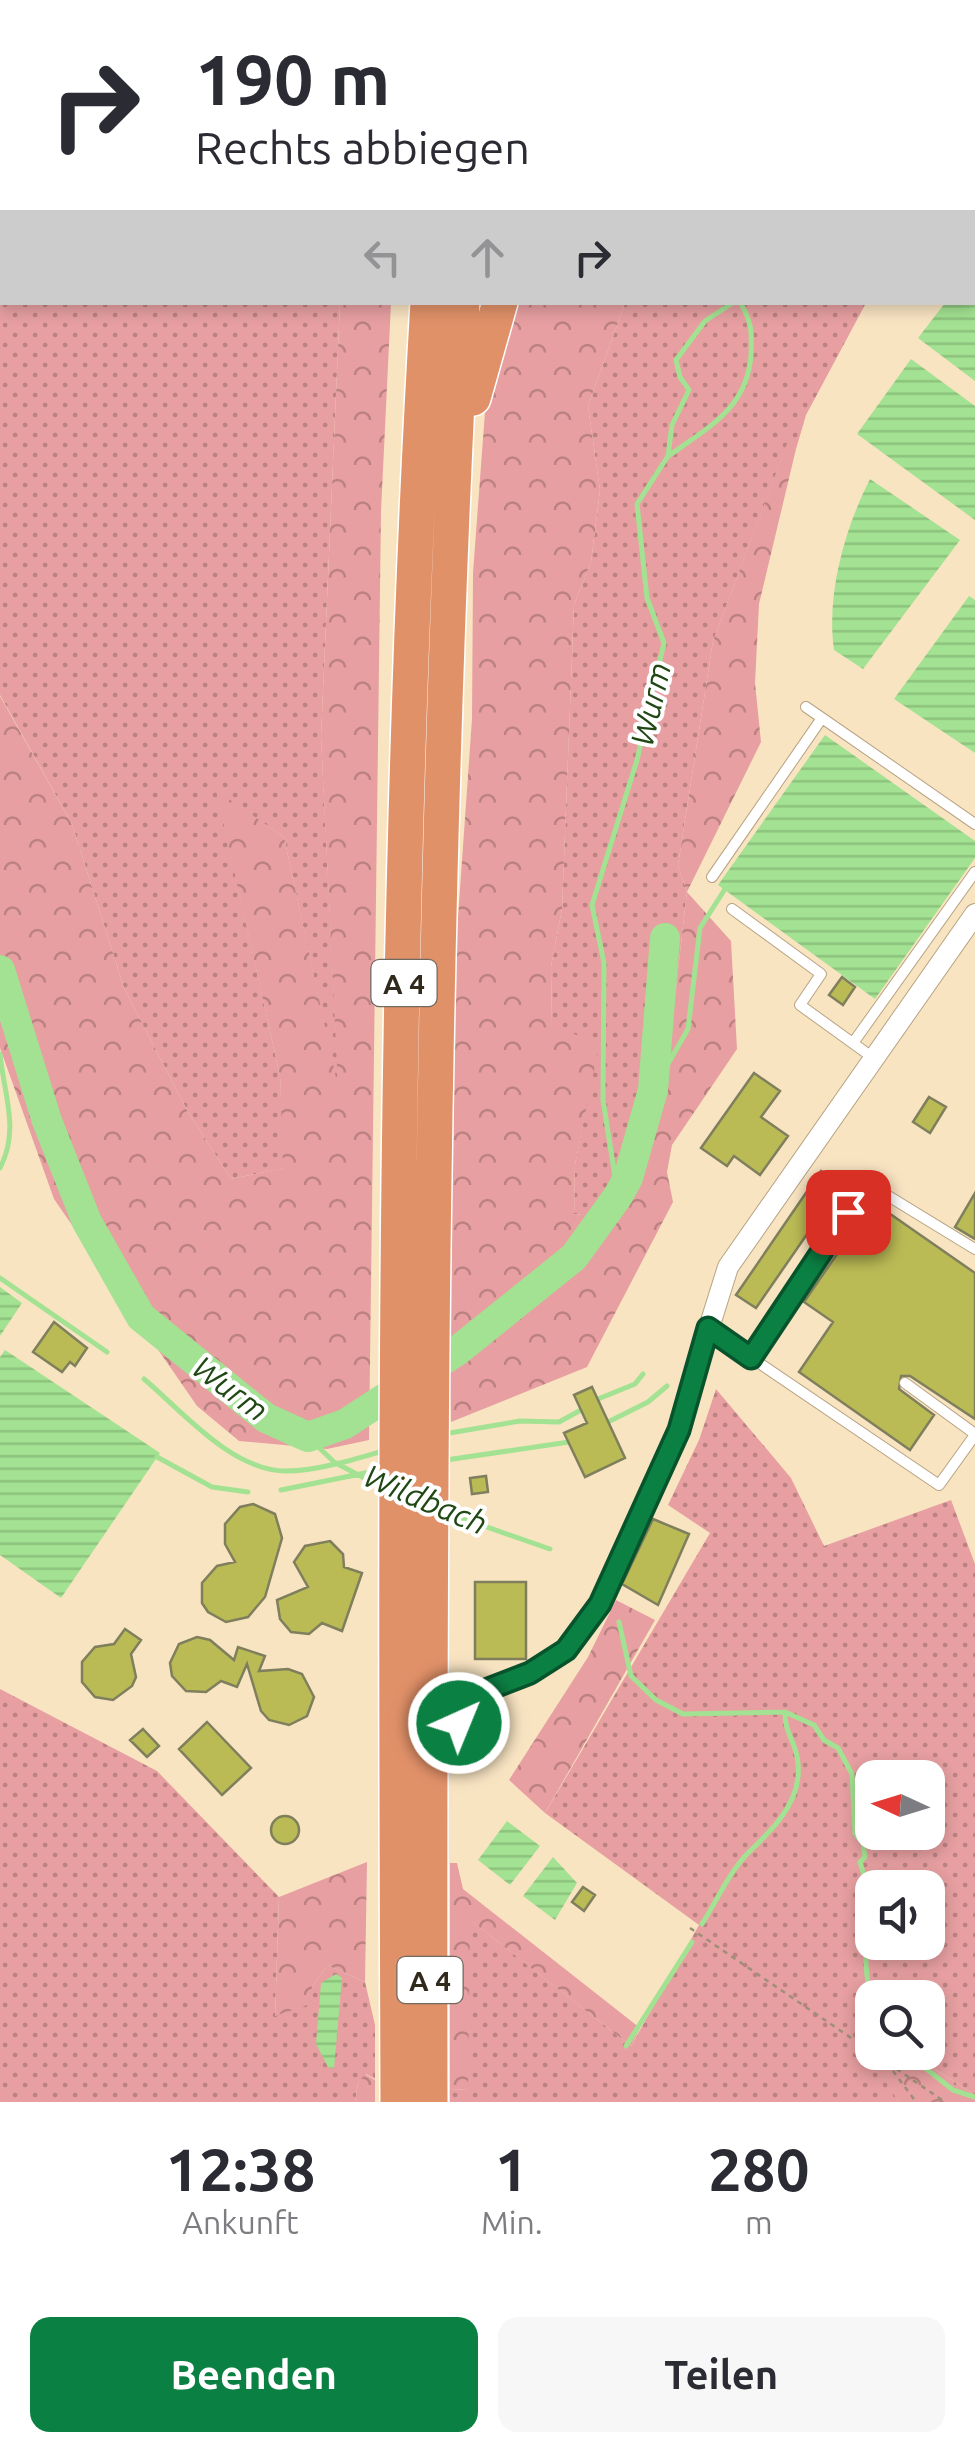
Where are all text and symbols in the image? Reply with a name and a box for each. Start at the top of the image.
icon: right [30,40,160,170]
text: 190 m [195,40,390,118]
text: Rechts abbiegen [195,122,530,173]
icon: left [355,230,410,285]
icon: ahead [460,230,515,285]
icon: right [565,230,620,285]
water label: Wurm [623,659,677,749]
road number: A 4 [372,960,436,1006]
pin [806,1170,891,1255]
icon: arrive [821,1185,876,1240]
water label: Wurm [186,1348,276,1428]
water label: Wildbach [359,1457,493,1541]
position arrow [407,1671,511,1775]
north arrow [855,1760,945,1850]
map controls [855,1760,945,2070]
button: sound [855,1870,945,1960]
road number: A 4 [398,1957,462,2003]
button: search [855,1980,945,2070]
text: 12:38 [165,2135,316,2202]
text: 1 [495,2135,529,2202]
text: 280 [708,2135,810,2202]
text: Ankunft [182,2204,299,2240]
text: Min. [481,2204,543,2240]
text: m [745,2204,773,2240]
button: Beenden [30,2317,478,2432]
button: Teilen [498,2317,945,2432]

